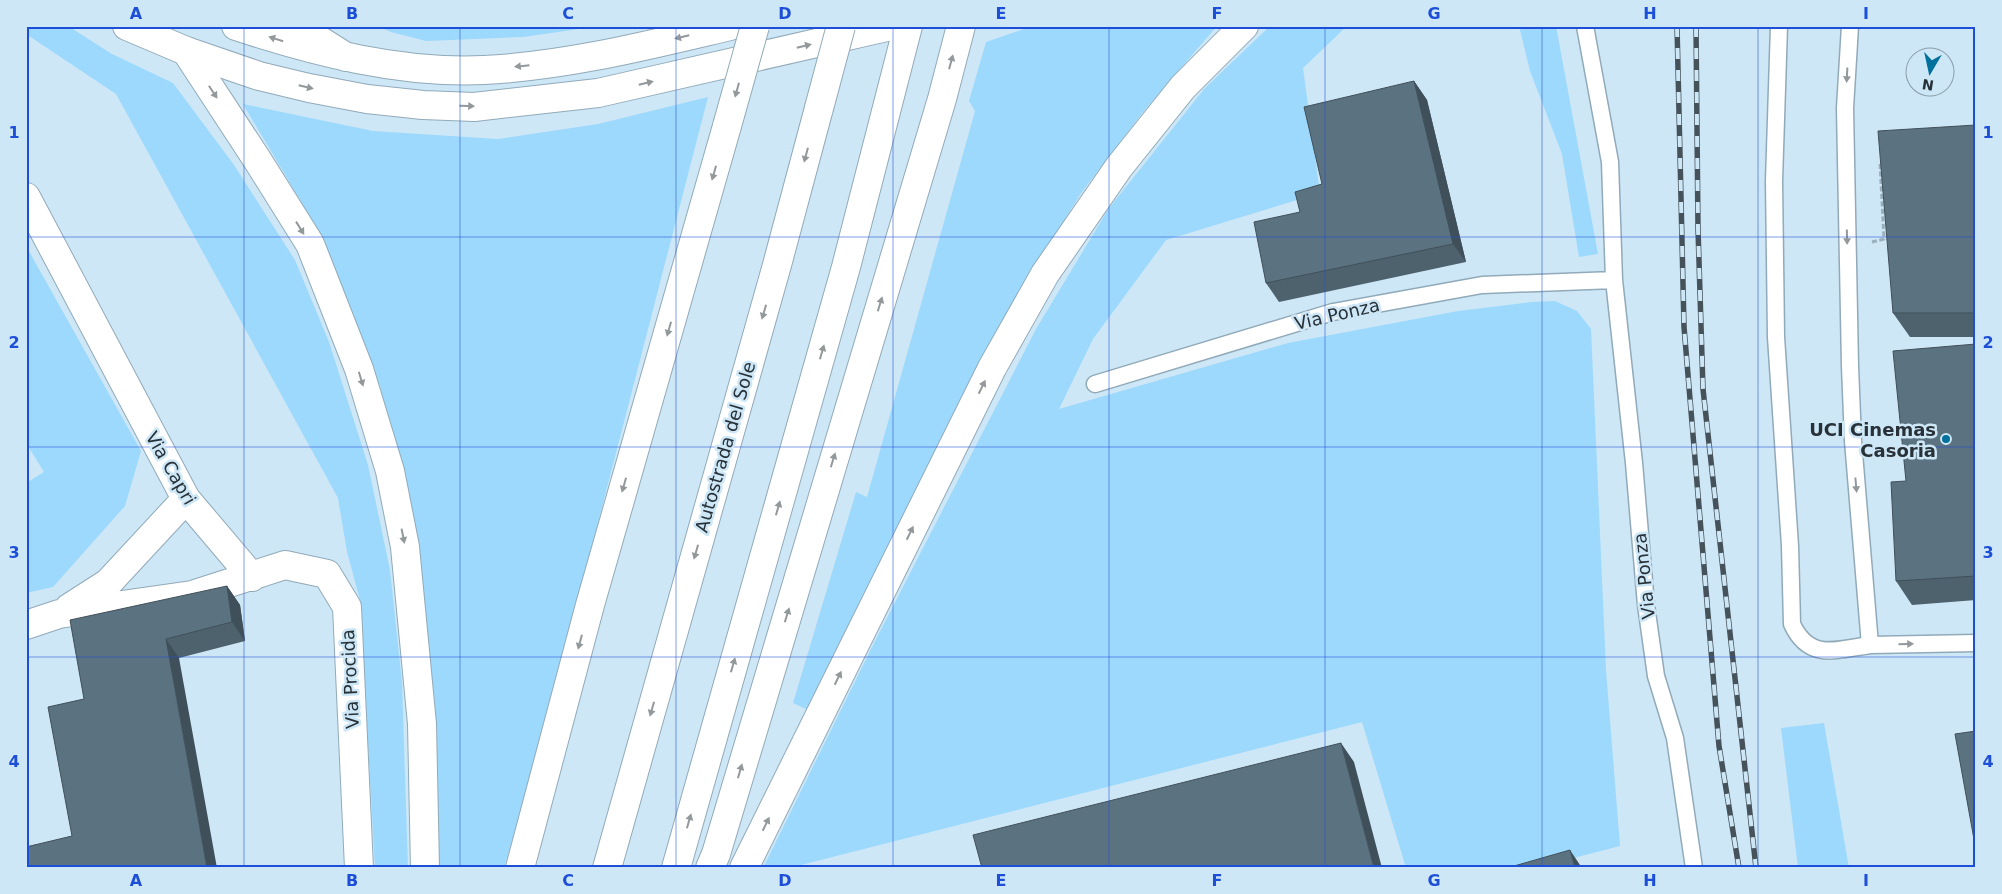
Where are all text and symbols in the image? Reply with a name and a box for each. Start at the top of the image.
text: A [130,4,143,23]
text: B [346,4,358,23]
text: C [562,4,574,23]
text: D [778,4,792,23]
text: E [996,4,1006,23]
text: F [1212,4,1222,23]
text: G [1427,4,1441,23]
text: H [1643,4,1657,23]
text: I [1863,4,1869,23]
one-way arrow [675,33,690,41]
one-way arrow [268,35,283,43]
one-way arrow [797,42,812,50]
north arrow [1904,48,1954,98]
one-way arrow [948,55,956,70]
one-way arrow [514,63,530,71]
one-way arrow [1842,67,1850,83]
text: N [1921,76,1935,94]
one-way arrow [638,79,653,87]
one-way arrow [298,83,313,91]
one-way arrow [733,83,741,98]
one-way arrow [208,85,218,98]
one-way arrow [459,102,475,110]
text: 1 [8,123,20,142]
text: 1 [1982,123,1994,142]
one-way arrow [802,148,810,163]
one-way arrow [709,165,717,180]
one-way arrow [296,222,305,235]
one-way arrow [1843,230,1851,246]
street label: Via Ponza [1292,294,1382,334]
one-way arrow [877,296,885,311]
one-way arrow [759,304,767,319]
one-way arrow [665,321,673,336]
text: 2 [8,333,20,352]
text: 2 [1982,333,1994,352]
one-way arrow [819,344,827,359]
street label: Autostrada del Sole [691,359,759,535]
one-way arrow [358,371,366,386]
one-way arrow [978,380,986,394]
place label: UCI Cinemas Casoria [1809,419,1936,461]
street label: Via Capri [142,428,200,508]
marker: UCI Cinemas Casoria [1940,433,1952,445]
one-way arrow [830,452,838,467]
one-way arrow [1853,477,1861,493]
one-way arrow [620,478,628,493]
one-way arrow [774,501,782,516]
one-way arrow [906,526,914,540]
one-way arrow [399,528,407,543]
street label: Via Ponza [1629,532,1659,620]
text: 3 [8,543,20,562]
text: 3 [1982,543,1994,562]
one-way arrow [691,545,699,560]
one-way arrow [783,608,791,623]
street label: Via Procida [337,629,363,729]
one-way arrow [576,634,584,649]
one-way arrow [1898,640,1914,648]
one-way arrow [730,657,738,672]
one-way arrow [834,671,842,686]
one-way arrow [647,701,655,716]
text: 4 [8,752,20,771]
text: 4 [1982,752,1994,771]
one-way arrow [737,764,745,779]
one-way arrow [686,813,694,828]
one-way arrow [762,817,770,831]
text: A [130,871,143,890]
text: B [346,871,358,890]
text: C [562,871,574,890]
text: D [778,871,792,890]
text: E [996,871,1006,890]
text: F [1212,871,1222,890]
text: G [1427,871,1441,890]
text: H [1643,871,1657,890]
text: I [1863,871,1869,890]

